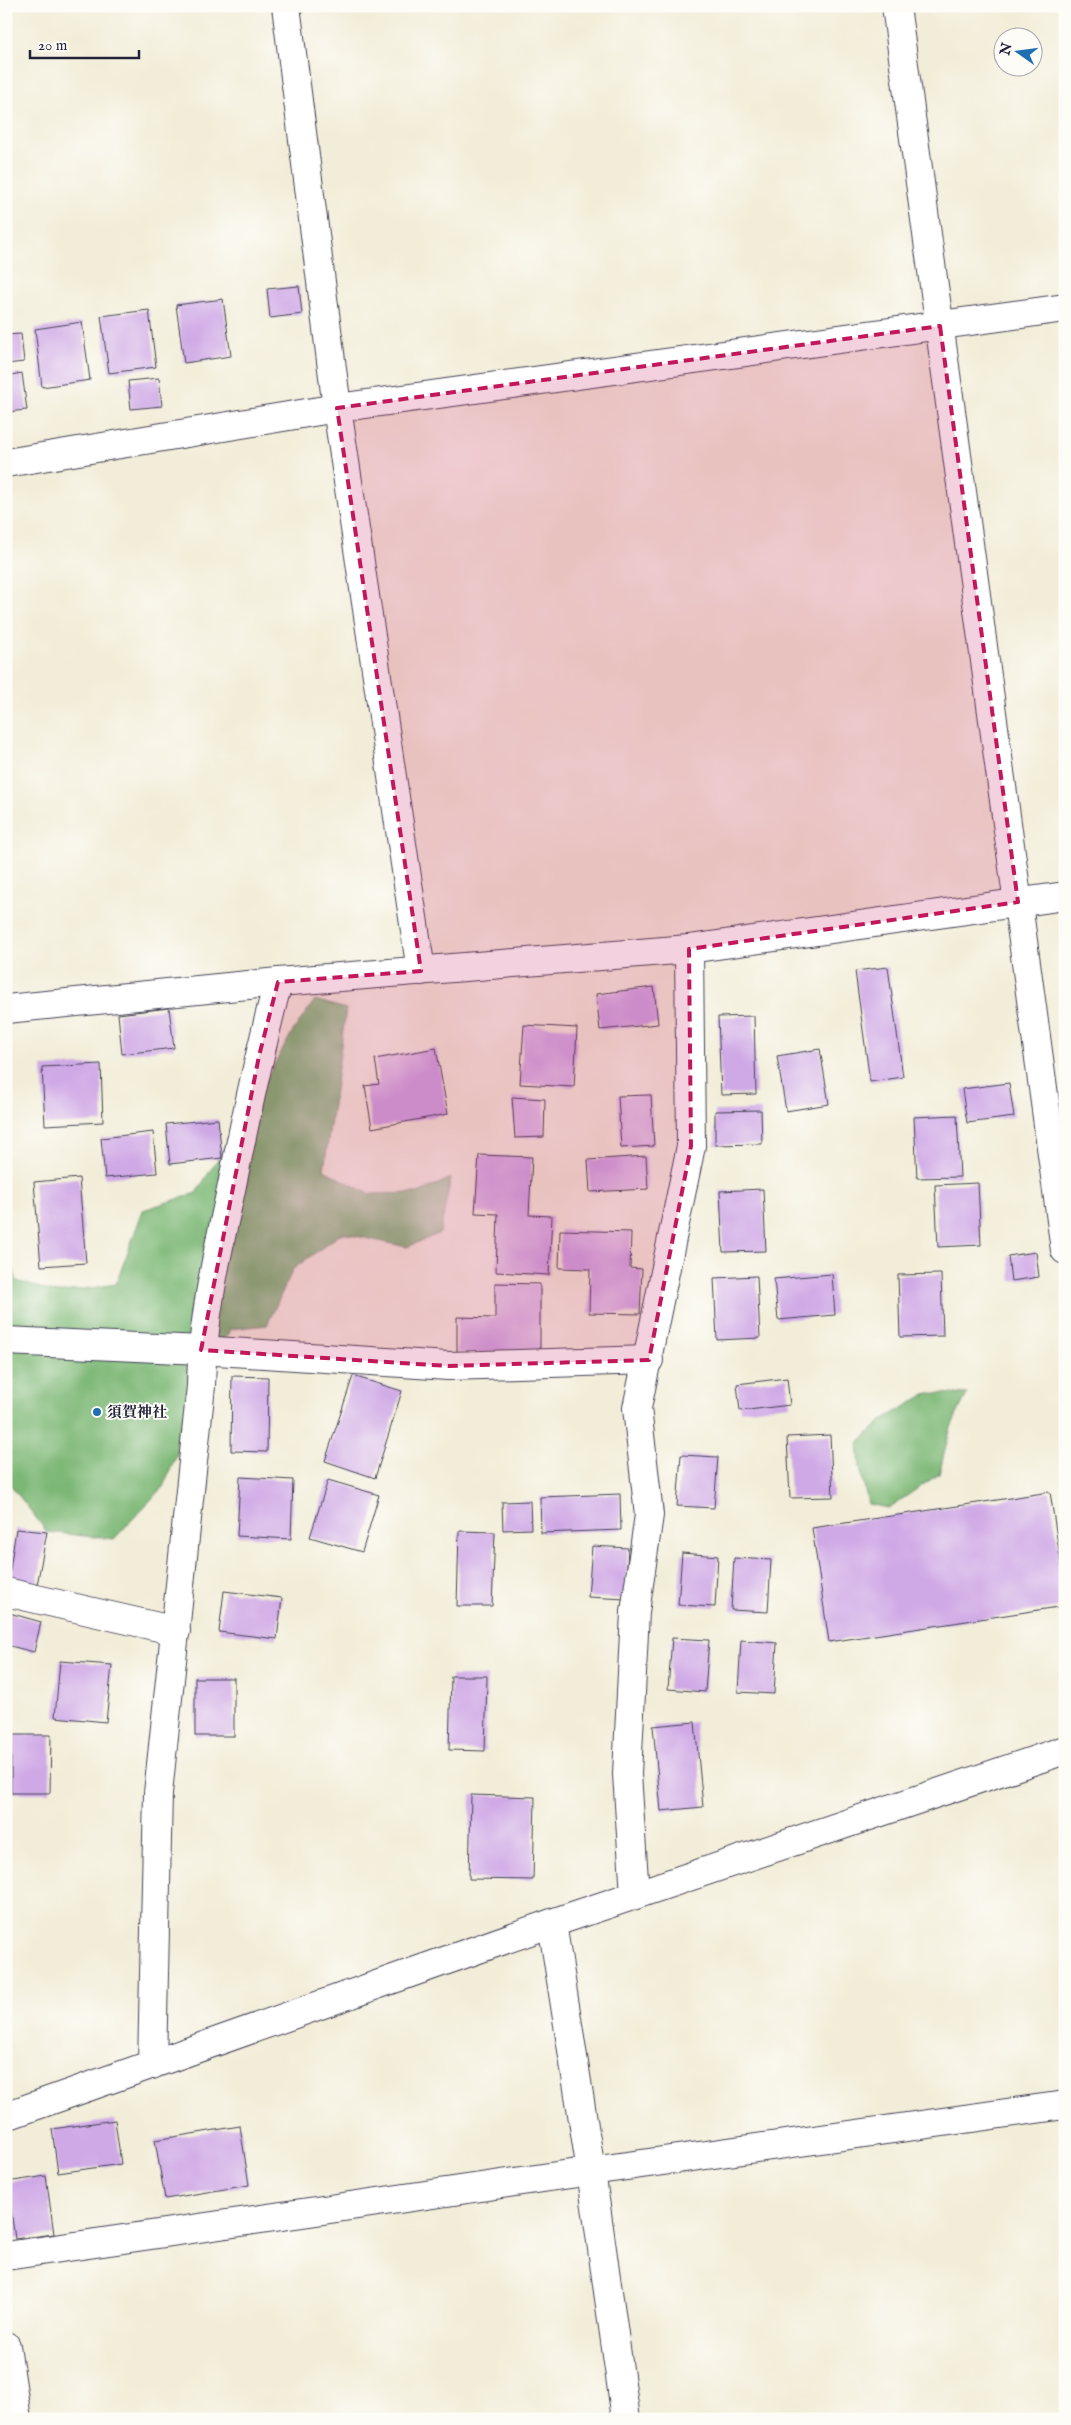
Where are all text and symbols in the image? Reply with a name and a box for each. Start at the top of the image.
scale bar [30,28,139,60]
north arrow [994,28,1044,78]
text: 20 m [38,36,68,55]
text: N [996,41,1017,58]
place label: 須賀神社 [107,1403,167,1422]
marker: 須賀神社 [91,1406,103,1418]

